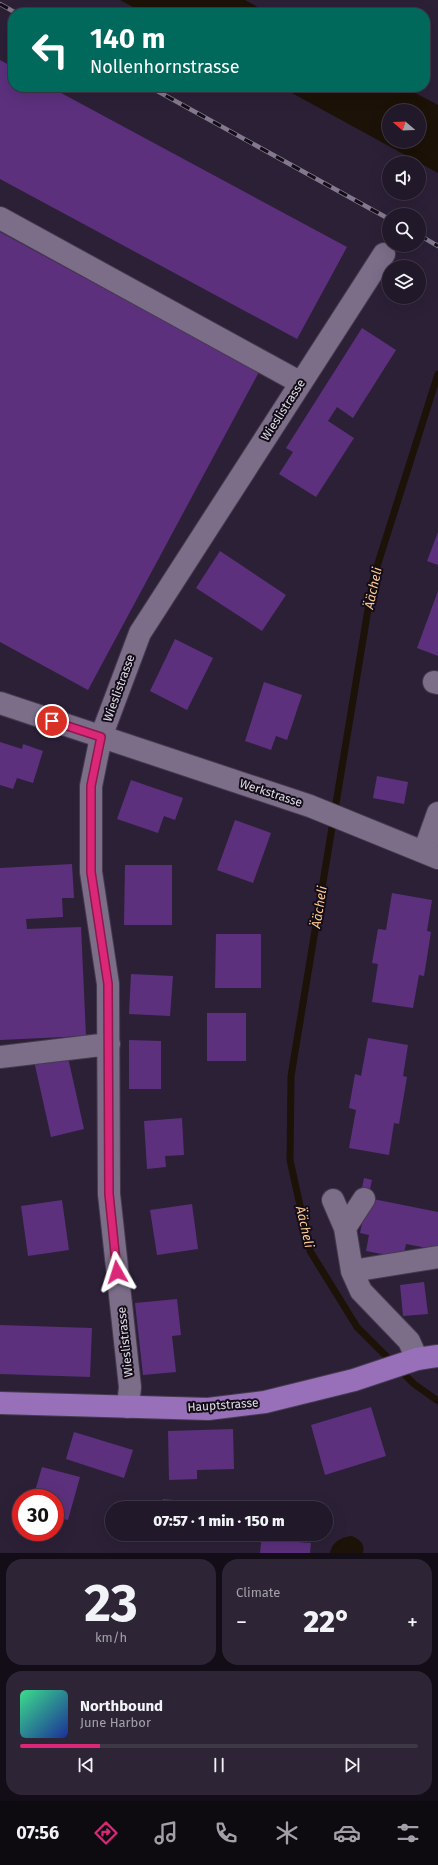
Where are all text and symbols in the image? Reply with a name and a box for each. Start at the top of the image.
text: 140 m [90,22,166,55]
icon: left [24,24,76,76]
text: Nollenhornstrasse [90,56,239,78]
north arrow [382,104,426,148]
map controls [382,104,426,304]
button: sound [382,156,426,200]
button: search [382,208,426,252]
button: layers [382,260,426,304]
street label: Wieslistrasse [258,377,308,443]
water label: Äächeli [361,565,385,611]
street label: Wieslistrasse [100,652,138,724]
pin [35,704,69,738]
icon: arrive [41,710,63,732]
street label: Werkstrasse [238,776,304,810]
water label: Äächeli [308,884,330,930]
water label: Äächeli [293,1204,317,1250]
position arrow [96,1251,138,1293]
street label: Wieslistrasse [114,1306,136,1378]
street label: Hauptstrasse [187,1396,259,1414]
speed limit sign: 30 [12,1489,64,1541]
text: 07:57 · 1 min · 150 m [153,1512,285,1530]
text: 23 [84,1572,138,1635]
text: Climate [236,1585,280,1600]
text: 22° [304,1604,351,1640]
text: − [236,1609,247,1636]
text: + [407,1609,418,1636]
text: km/h [95,1630,127,1645]
text: Northbound [80,1697,163,1715]
text: June Harbor [80,1715,151,1730]
icon: previous [75,1754,97,1776]
icon: pause [208,1754,230,1776]
icon: next [341,1754,363,1776]
icon: directions [92,1819,120,1847]
icon: music [152,1819,180,1847]
icon: phone [212,1819,240,1847]
icon: climate [273,1819,301,1847]
icon: car [333,1819,361,1847]
icon: filters [394,1819,422,1847]
text: 07:56 [16,1822,59,1844]

